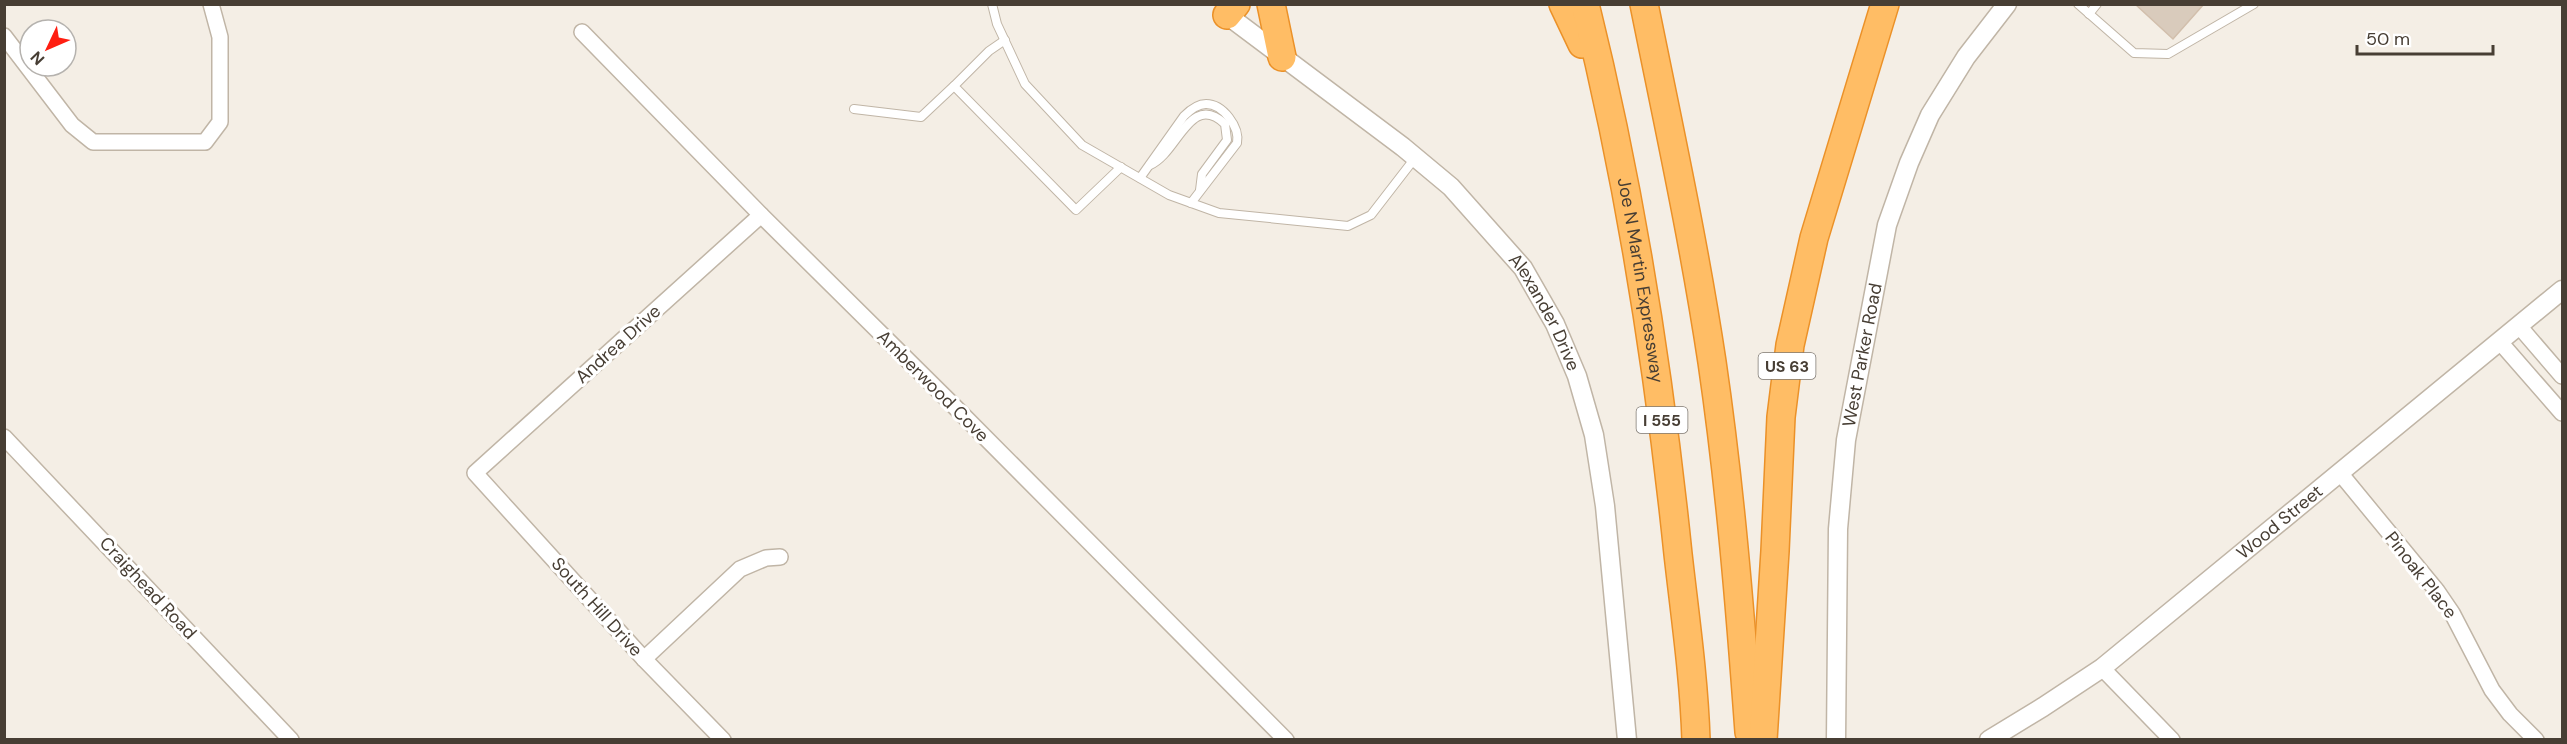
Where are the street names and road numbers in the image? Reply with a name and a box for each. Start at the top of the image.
street label: Joe N Martin Expressway [1612,176,1669,385]
street label: Alexander Drive [1503,248,1585,375]
street label: West Parker Road [1837,281,1888,429]
street label: Andrea Drive [570,299,666,389]
street label: Amberwood Cove [872,325,994,447]
road number: US 63 [1758,353,1816,379]
road number: I 555 [1636,407,1688,433]
street label: Wood Street [2231,479,2328,565]
street label: Pinoak Place [2379,527,2463,623]
street label: Craighead Road [94,532,202,644]
street label: South Hill Drive [546,552,648,662]

